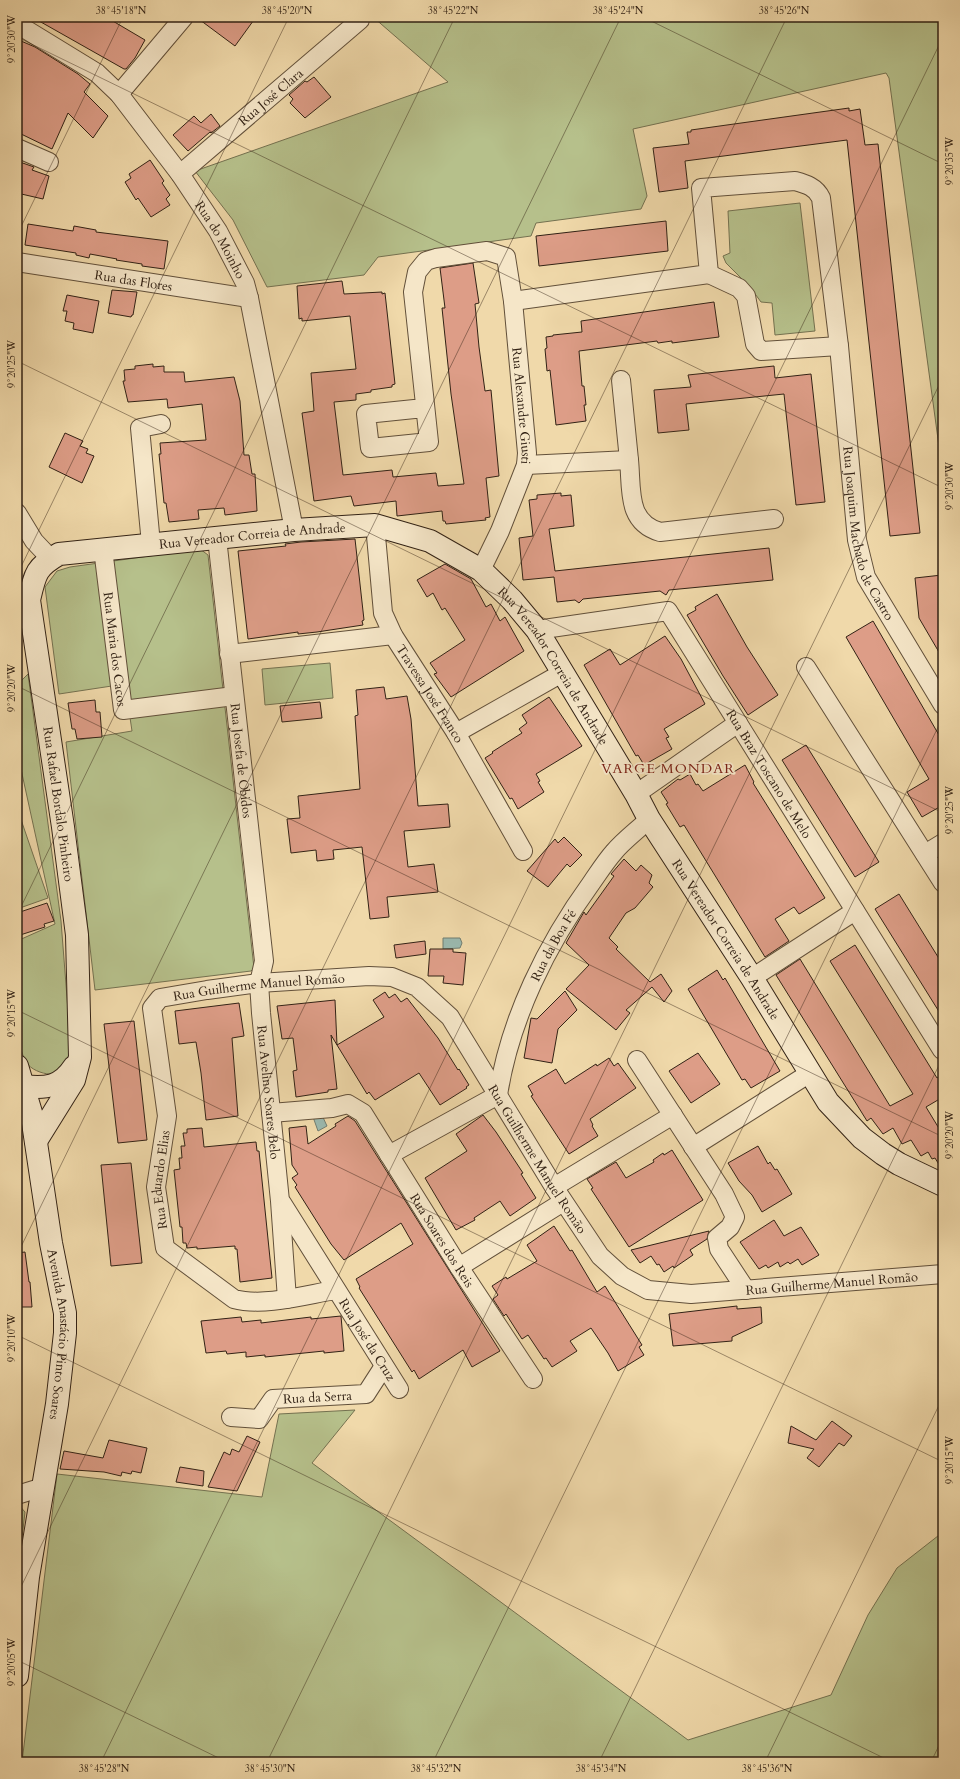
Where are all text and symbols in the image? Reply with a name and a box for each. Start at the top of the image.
text: 38°45'18"N [96,4,147,18]
text: 38°45'20"N [262,4,313,18]
text: 38°45'22"N [428,4,479,18]
text: 38°45'24"N [593,4,644,18]
text: 38°45'26"N [759,4,810,18]
text: 9°20'30"W [5,14,19,63]
street label: Rua José Clara [235,64,308,130]
text: 9°20'35"W [943,136,957,185]
street label: Rua do Moinho [190,197,249,282]
street label: Rua das Flores [93,266,174,296]
text: 9°20'25"W [5,339,19,388]
street label: Rua Alexandre Giusti [507,347,535,465]
street label: Rua Joaquim Machado de Castro [838,446,898,624]
text: 9°20'30"W [943,461,957,510]
street label: Rua Vereador Correia de Andrade [158,519,346,554]
street label: Rua Vereador Correia de Andrade [494,583,612,749]
street label: Rua Maria dos Cacos [98,591,131,708]
street label: Travessa José Franco [391,641,468,746]
text: 9°20'20"W [5,663,19,712]
street label: Rua Josefa de Óbidos [225,702,256,819]
street label: Rua Braz Toscano de Melo [722,706,816,842]
street label: Rua Rafael Bordalo Pinheiro [38,725,78,883]
district label: VARGE MONDAR [601,759,735,778]
text: 9°20'25"W [943,785,957,834]
street label: Rua Vereador Correia de Andrade [667,856,784,1024]
street label: Rua da Boa Fé [527,906,581,984]
street label: Rua Guilherme Manuel Romão [172,970,345,1006]
text: 9°20'15"W [5,988,19,1037]
street label: Rua Avelino Soares Belo [252,1025,284,1160]
street label: Rua Guilherme Manuel Romão [483,1081,591,1237]
text: 9°20'20"W [943,1110,957,1159]
street label: Rua Eduardo Elias [148,1129,175,1230]
street label: Rua Soares dos Reis [405,1190,478,1291]
street label: Avenida Anastácio Pinto Soares [42,1247,73,1421]
street label: Rua Guilherme Manuel Romão [745,1268,919,1300]
street label: Rua José da Cruz [334,1295,400,1385]
text: 9°20'10"W [5,1313,19,1362]
street label: Rua da Serra [283,1387,353,1408]
text: 9°20'15"W [943,1435,957,1484]
text: 9°20'05"W [5,1637,19,1686]
text: 38°45'28"N [79,1762,130,1776]
text: 38°45'30"N [245,1762,296,1776]
text: 38°45'32"N [411,1762,462,1776]
text: 38°45'34"N [576,1762,627,1776]
text: 38°45'36"N [742,1762,793,1776]

